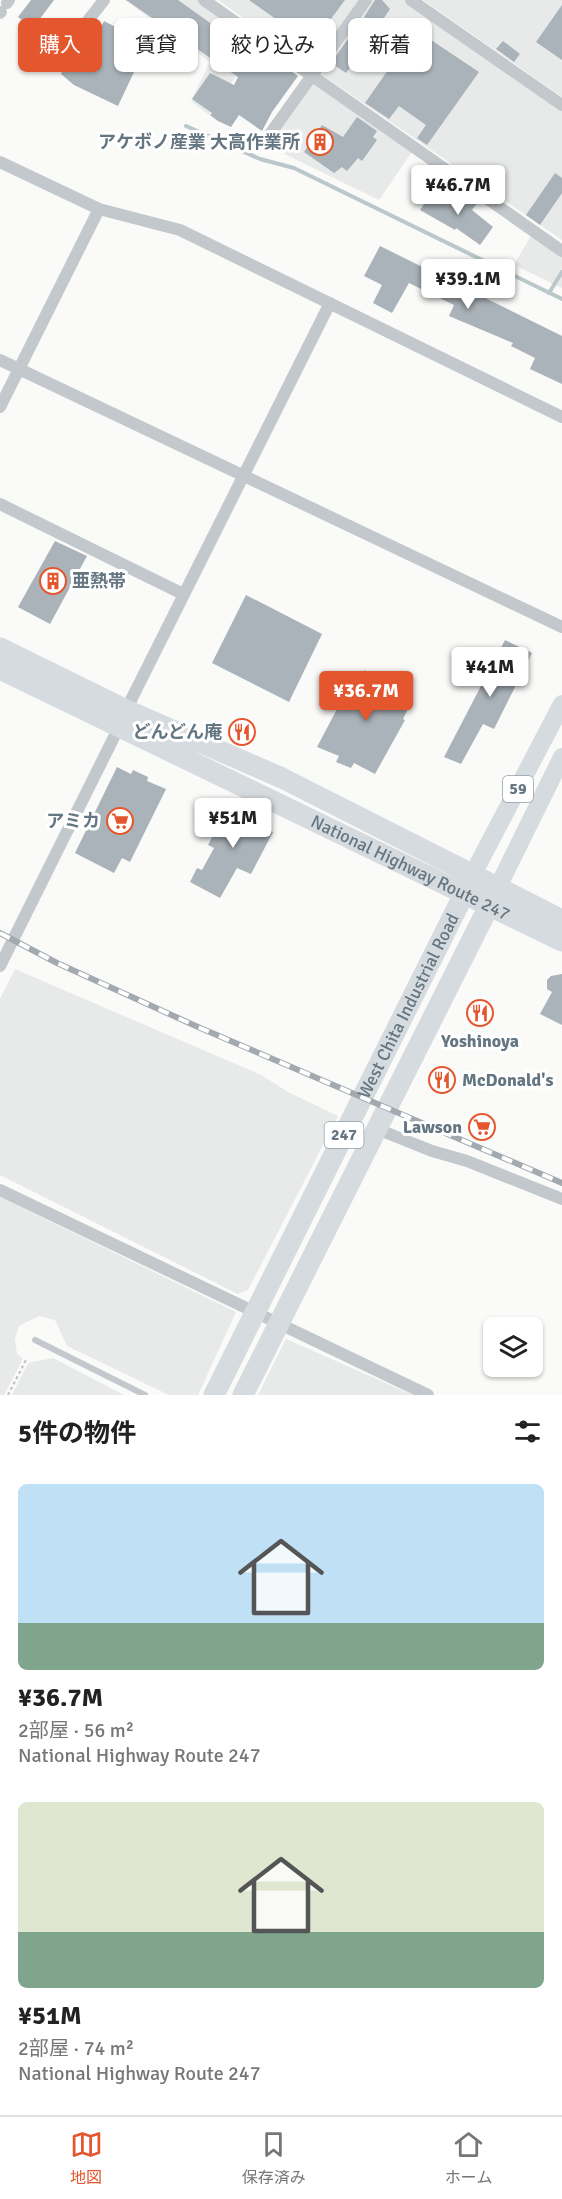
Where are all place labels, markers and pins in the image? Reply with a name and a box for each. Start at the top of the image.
building icon: アケボノ産業 大高作業所 [305,127,335,157]
place label: アケボノ産業 大高作業所 [98,131,300,153]
pin: ¥46.7M [409,165,507,216]
pin: ¥39.1M [419,259,517,310]
building icon: 亜熱帯 [38,566,68,596]
place label: 亜熱帯 [72,570,126,592]
pin: ¥41M [454,647,526,698]
pin: ¥36.7M [317,671,415,722]
restaurant icon: どんどん庵 [227,717,257,747]
place label: どんどん庵 [133,721,222,743]
pin: ¥51M [197,798,269,849]
supermarket icon: アミカ [105,806,135,836]
place label: アミカ [46,810,100,832]
restaurant icon: Yoshinoya [465,998,495,1028]
place label: Yoshinoya [440,1030,519,1052]
restaurant icon: McDonald's [427,1065,457,1095]
place label: McDonald's [462,1069,553,1091]
supermarket icon: Lawson [467,1112,497,1142]
place label: Lawson [403,1116,462,1138]

